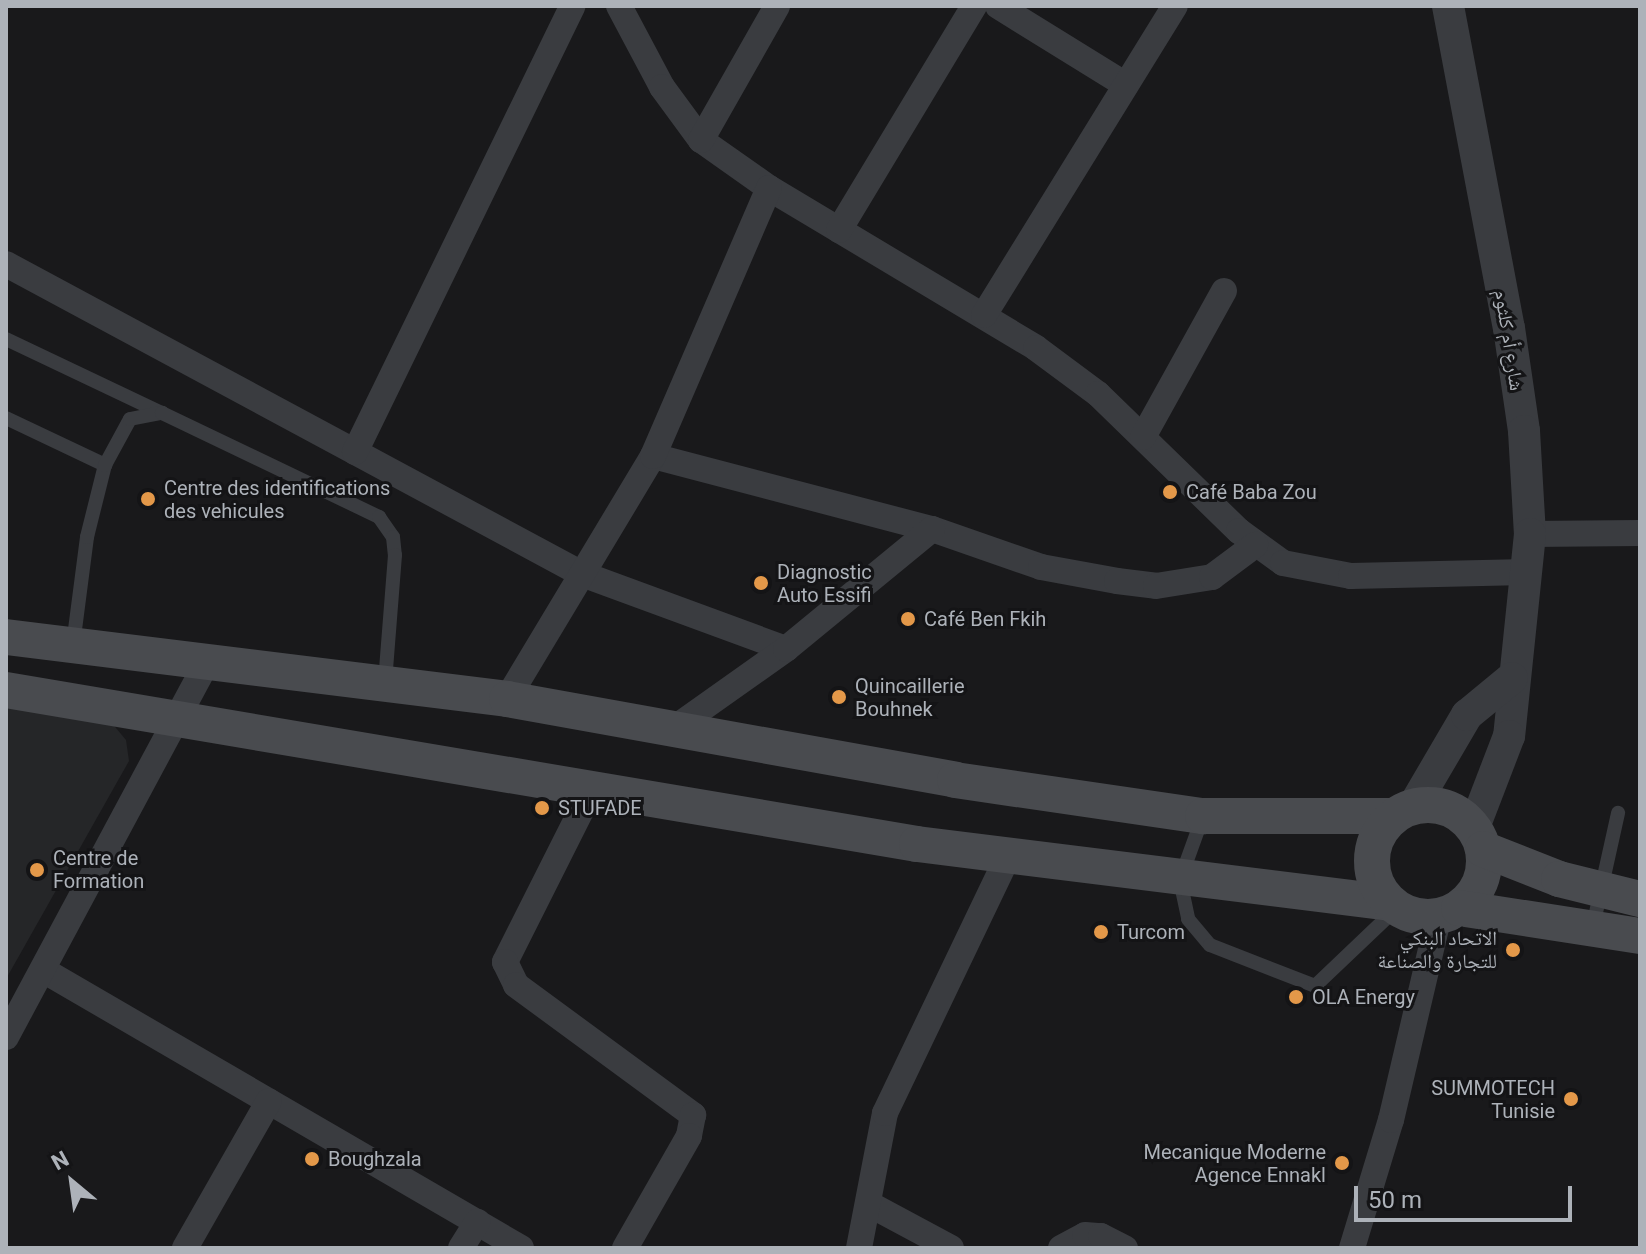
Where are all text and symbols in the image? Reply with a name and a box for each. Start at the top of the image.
street label: شارع أم كلثوم [1489,288,1529,392]
place label: Centre des identifications des vehicules [164,476,390,523]
place label: Café Baba Zou [1186,480,1317,504]
marker: Café Baba Zou [1161,483,1179,501]
marker: Centre des identifications des vehicules [139,490,157,508]
place label: Diagnostic Auto Essifi [777,560,872,607]
marker: Diagnostic Auto Essifi [752,574,770,592]
place label: Café Ben Fkih [924,607,1046,631]
marker: Café Ben Fkih [899,610,917,628]
place label: Quincaillerie Bouhnek [855,674,964,721]
marker: Quincaillerie Bouhnek [830,688,848,706]
place label: STUFADE [558,796,642,820]
marker: STUFADE [533,799,551,817]
place label: Centre de Formation [53,846,144,893]
marker: Centre de Formation [28,861,46,879]
place label: Turcom [1117,920,1185,944]
marker: Turcom [1092,923,1110,941]
place label: الاتحاد البنكي للتجارة والصناعة [1377,926,1497,973]
marker: الاتحاد البنكي للتجارة والصناعة [1504,941,1522,959]
place label: OLA Energy [1312,985,1415,1009]
marker: OLA Energy [1287,988,1305,1006]
place label: SUMMOTECH Tunisie [1431,1076,1555,1123]
marker: SUMMOTECH Tunisie [1562,1090,1580,1108]
place label: Mecanique Moderne Agence Ennakl [1144,1140,1326,1187]
north arrow [32,1142,112,1222]
text: N [47,1146,73,1175]
place label: Boughzala [328,1147,422,1171]
marker: Boughzala [303,1150,321,1168]
marker: Mecanique Moderne Agence Ennakl [1333,1154,1351,1172]
scale bar [1358,1170,1576,1220]
text: 50 m [1368,1186,1422,1214]

